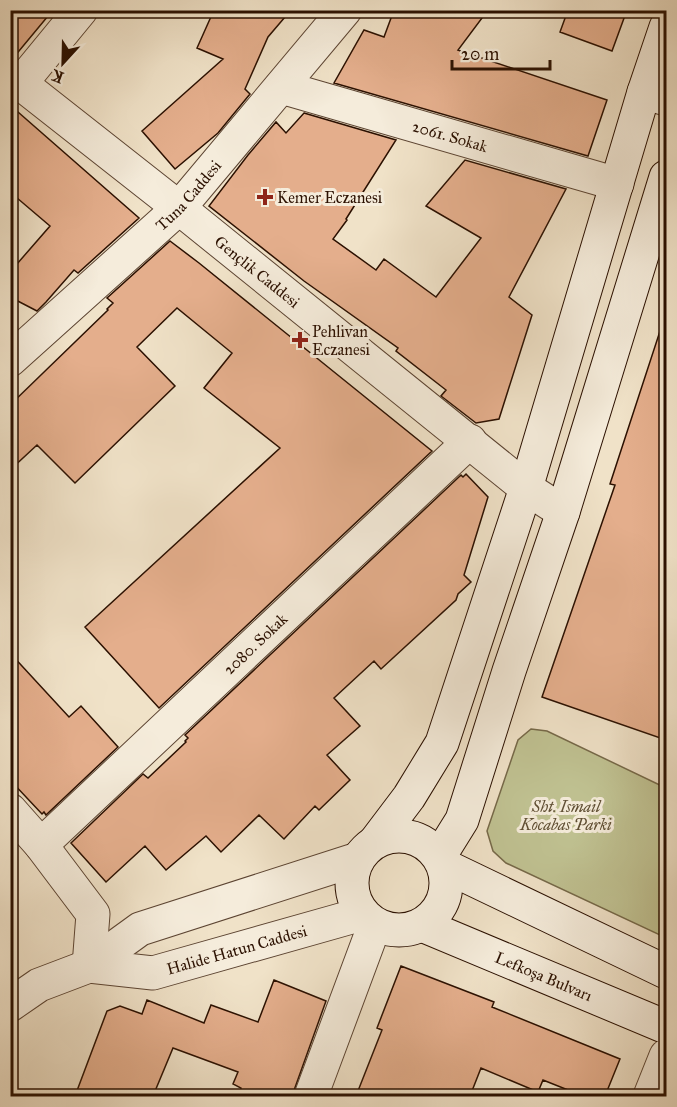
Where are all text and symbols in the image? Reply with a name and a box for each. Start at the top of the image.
north arrow [33,33,93,93]
scale bar [452,33,550,71]
text: 20 m [461,43,499,65]
text: K [48,65,66,87]
street label: 2061. Sokak [410,116,490,156]
street label: Tuna Caddesi [152,156,226,235]
place label: Kemer Eczanesi [277,188,383,207]
marker: Kemer Eczanesi [258,190,272,204]
street label: Gençlik Caddesi [211,232,304,312]
place label: Pehlivan Eczanesi [312,322,371,359]
marker: Pehlivan Eczanesi [293,333,307,347]
street label: 2080. Sokak [219,609,292,678]
park label: Sht. Ismail Kocabas Parki [519,797,612,834]
street label: Halide Hatun Caddesi [164,921,310,979]
street label: Lefkoşa Bulvarı [492,948,596,1005]

